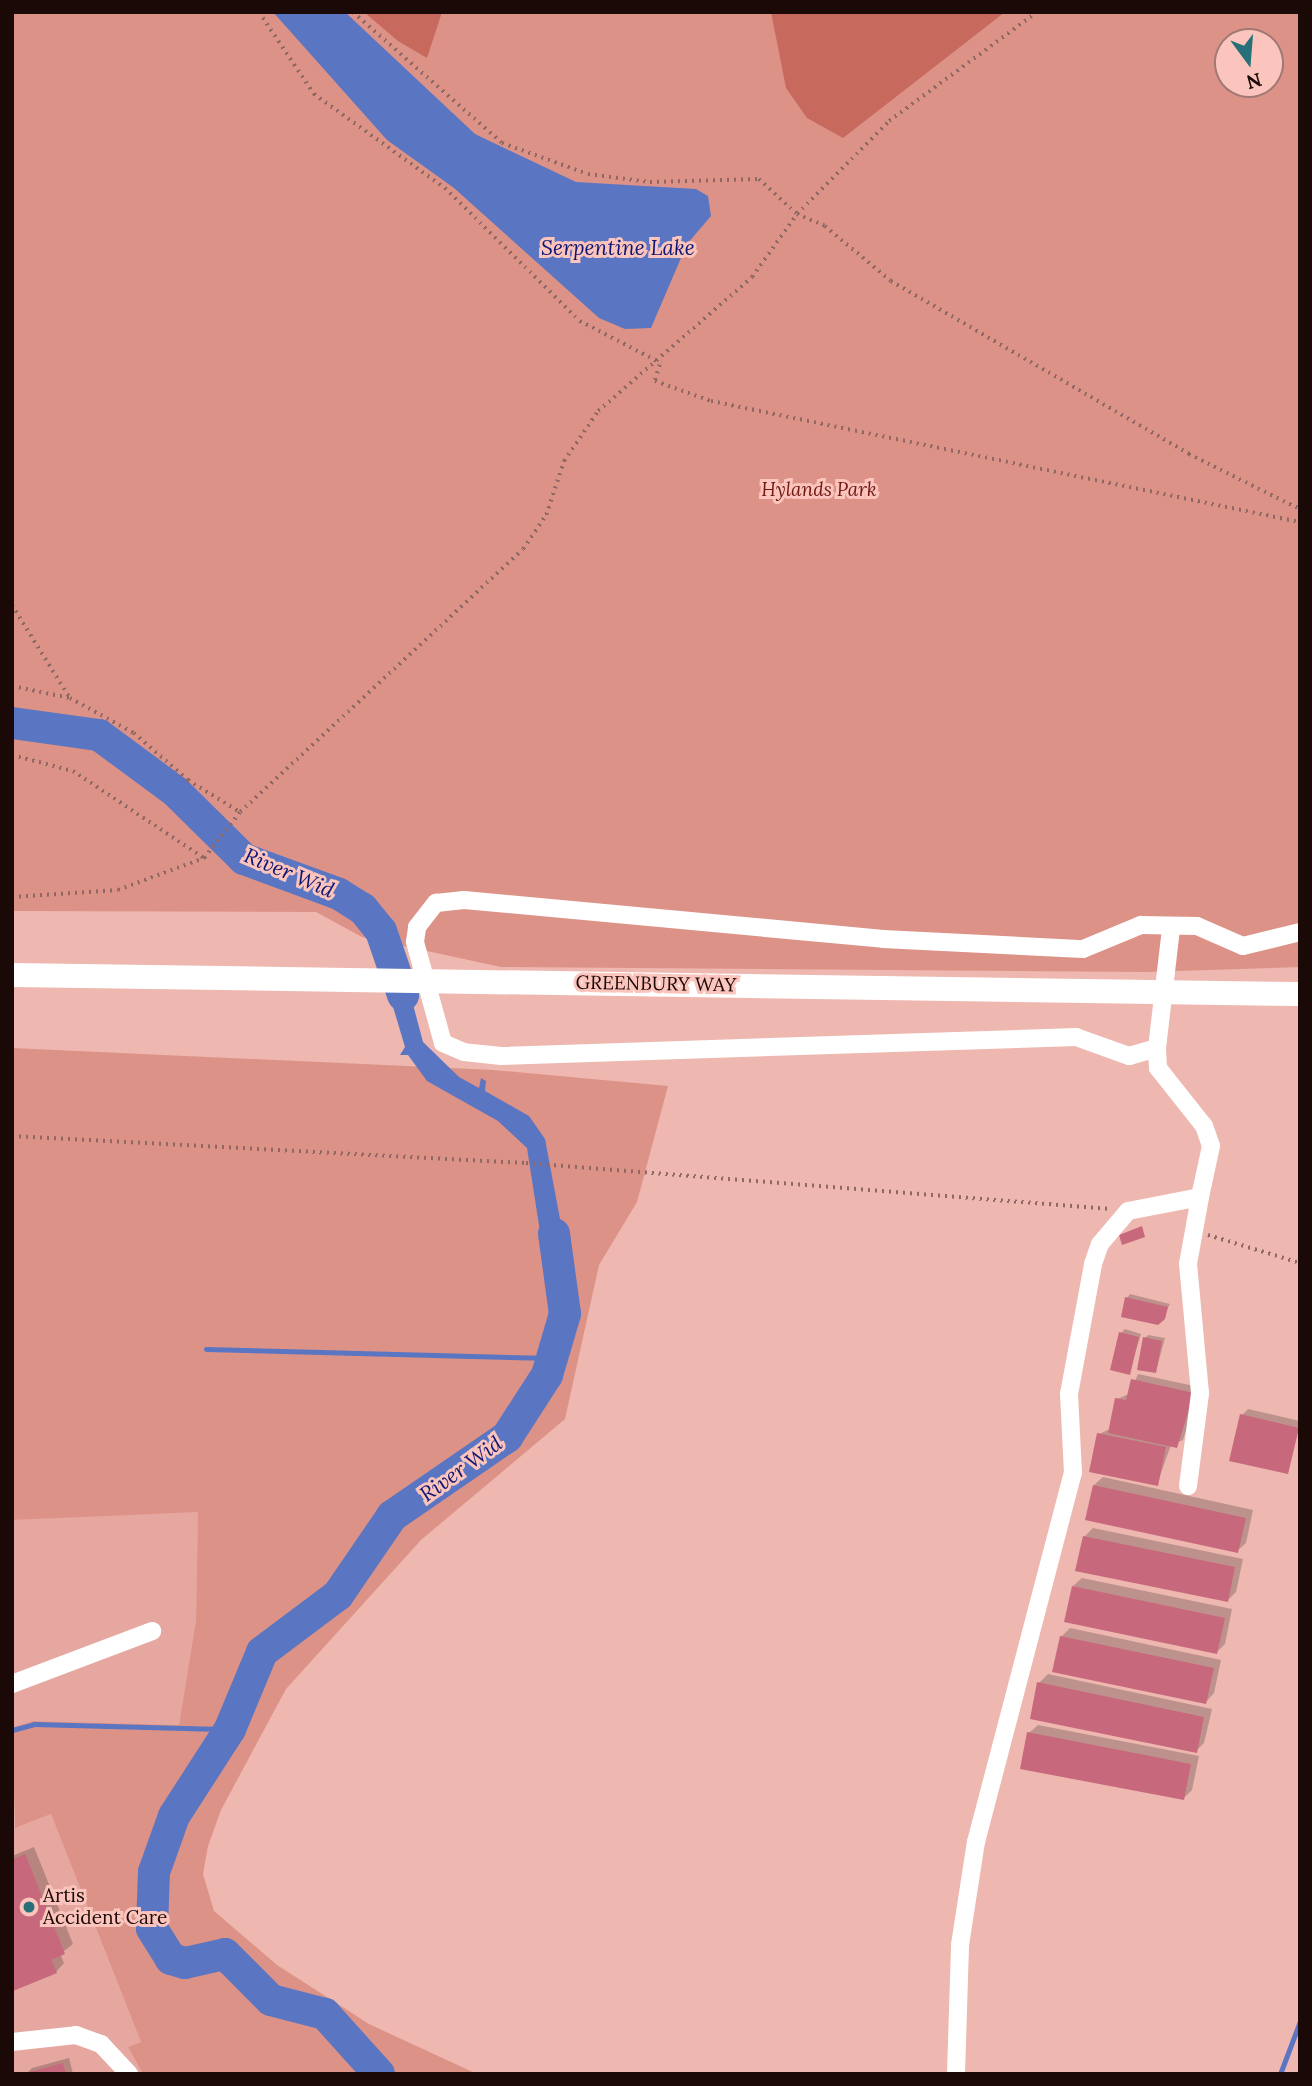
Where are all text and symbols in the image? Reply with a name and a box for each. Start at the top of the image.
north arrow [1214,28,1284,98]
text: N [1244,68,1265,95]
water label: Serpentine Lake [541,235,695,261]
park label: Hylands Park [761,479,877,501]
water label: River Wid [240,843,338,903]
street label: GREENBURY WAY [576,971,736,997]
water label: River Wid [415,1431,507,1507]
place label: Artis Accident Care [43,1885,167,1929]
marker: Artis Accident Care [21,1899,37,1915]

